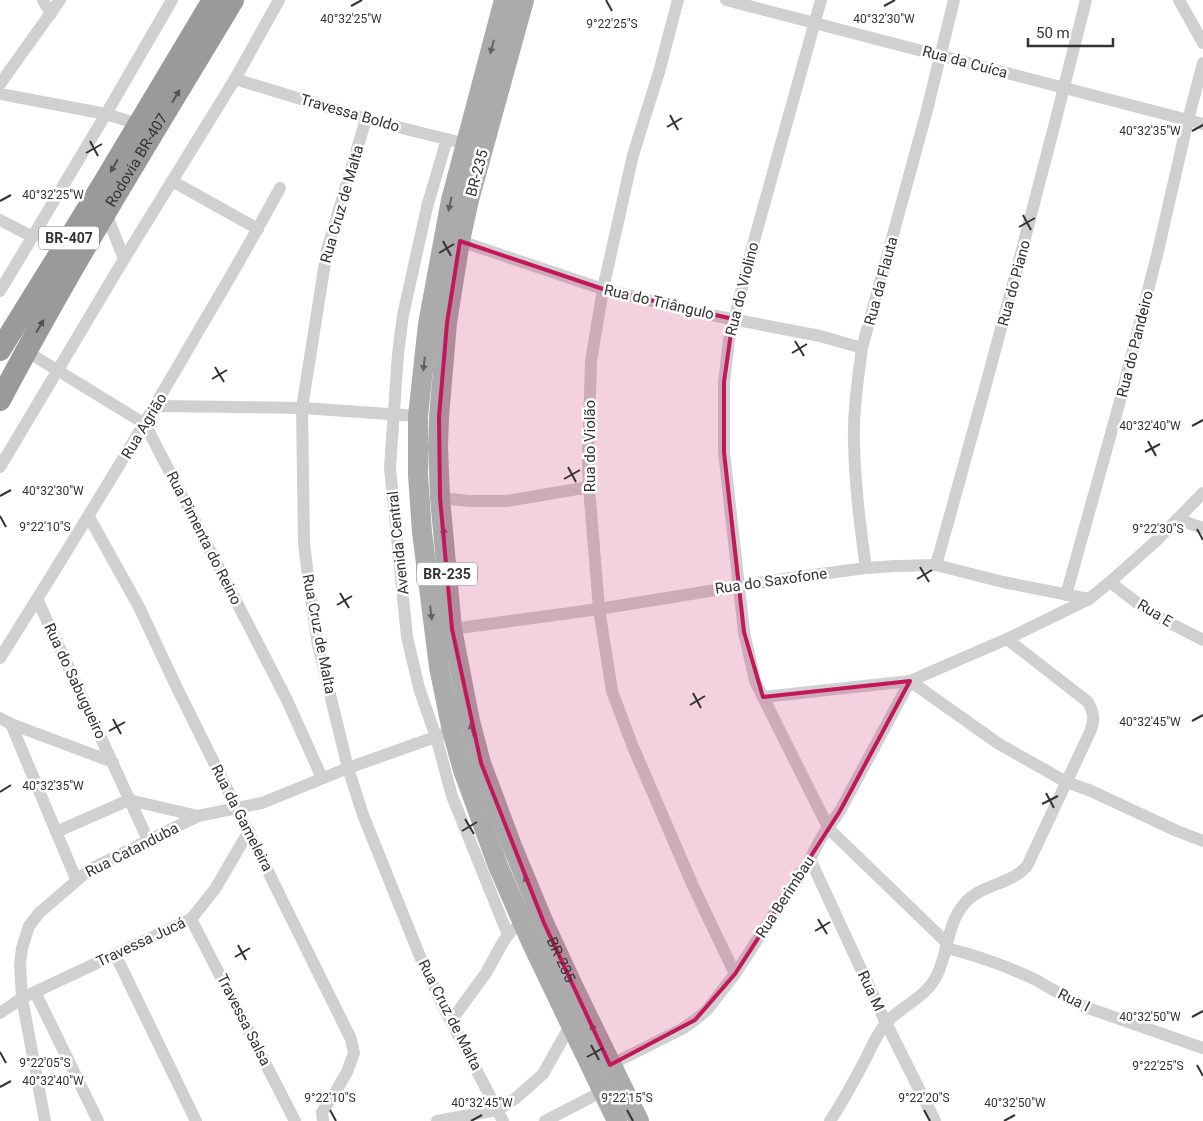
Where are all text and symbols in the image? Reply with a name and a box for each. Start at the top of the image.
text: 40°32'25"W [320,12,382,26]
text: 40°32'30"W [853,12,915,26]
scale bar [1028,15,1113,47]
text: 9°22'25"S [586,17,638,31]
text: 50 m [1036,24,1070,42]
one-way arrow [487,40,495,55]
street label: Rua da Cuíca [920,42,1010,82]
one-way arrow [171,89,180,102]
street label: Travessa Boldo [298,90,402,136]
street label: Rodovia BR-407 [102,110,171,210]
text: 40°32'35"W [1119,124,1181,138]
street label: Rua Cruz de Malta [317,143,367,265]
street label: BR-235 [462,147,492,199]
one-way arrow [109,160,118,173]
text: 40°32'25"W [22,188,84,202]
one-way arrow [446,197,454,212]
road number: BR-407 [39,227,99,250]
street label: Rua da Flauta [861,235,901,327]
street label: Rua do Piano [994,238,1034,328]
street label: Rua do Violino [722,240,762,338]
street label: Rua do Triângulo [602,281,716,323]
street label: Rua do Pandeiro [1113,289,1157,399]
one-way arrow [36,319,44,334]
one-way arrow [420,357,428,373]
street label: Rua Agrião [117,390,171,462]
street label: Rua do Violão [581,400,599,492]
text: 40°32'40"W [1119,419,1181,433]
street label: Rua Pimenta do Reino [163,468,245,608]
text: 40°32'30"W [22,484,84,498]
street label: Avenida Central [384,490,412,596]
text: 9°22'10"S [19,520,71,534]
text: 9°22'30"S [1132,522,1184,536]
one-way arrow [439,526,447,542]
road number: BR-235 [417,562,477,586]
street label: Rua do Saxofone [714,564,828,598]
street label: Rua Cruz de Malta [299,573,339,695]
street label: Rua E [1134,596,1176,631]
one-way arrow [428,606,436,622]
street label: Rua do Sabugueiro [40,620,110,742]
text: 40°32'45"W [1119,715,1181,729]
one-way arrow [468,722,476,737]
street label: Rua da Gameleira [207,762,277,874]
text: 40°32'35"W [22,779,84,793]
street label: Rua Catanduba [82,819,182,881]
street label: Rua Berimbau [752,853,818,941]
one-way arrow [523,874,531,889]
street label: Travessa Jucá [94,913,188,971]
street label: BR-235 [543,934,579,985]
street label: Rua Cruz de Malta [414,957,486,1073]
street label: Rua M [854,968,888,1014]
street label: Travessa Salsa [213,971,275,1069]
street label: Rua I [1055,985,1093,1015]
text: 40°32'50"W [1119,1010,1181,1024]
one-way arrow [590,1023,598,1037]
text: 9°22'05"S [19,1056,71,1070]
text: 9°22'25"S [1132,1059,1184,1073]
text: 40°32'40"W [22,1074,84,1088]
text: 9°22'10"S [304,1091,356,1105]
text: 9°22'15"S [601,1091,653,1105]
text: 9°22'20"S [898,1091,950,1105]
text: 40°32'45"W [451,1096,513,1110]
text: 40°32'50"W [984,1096,1046,1110]

